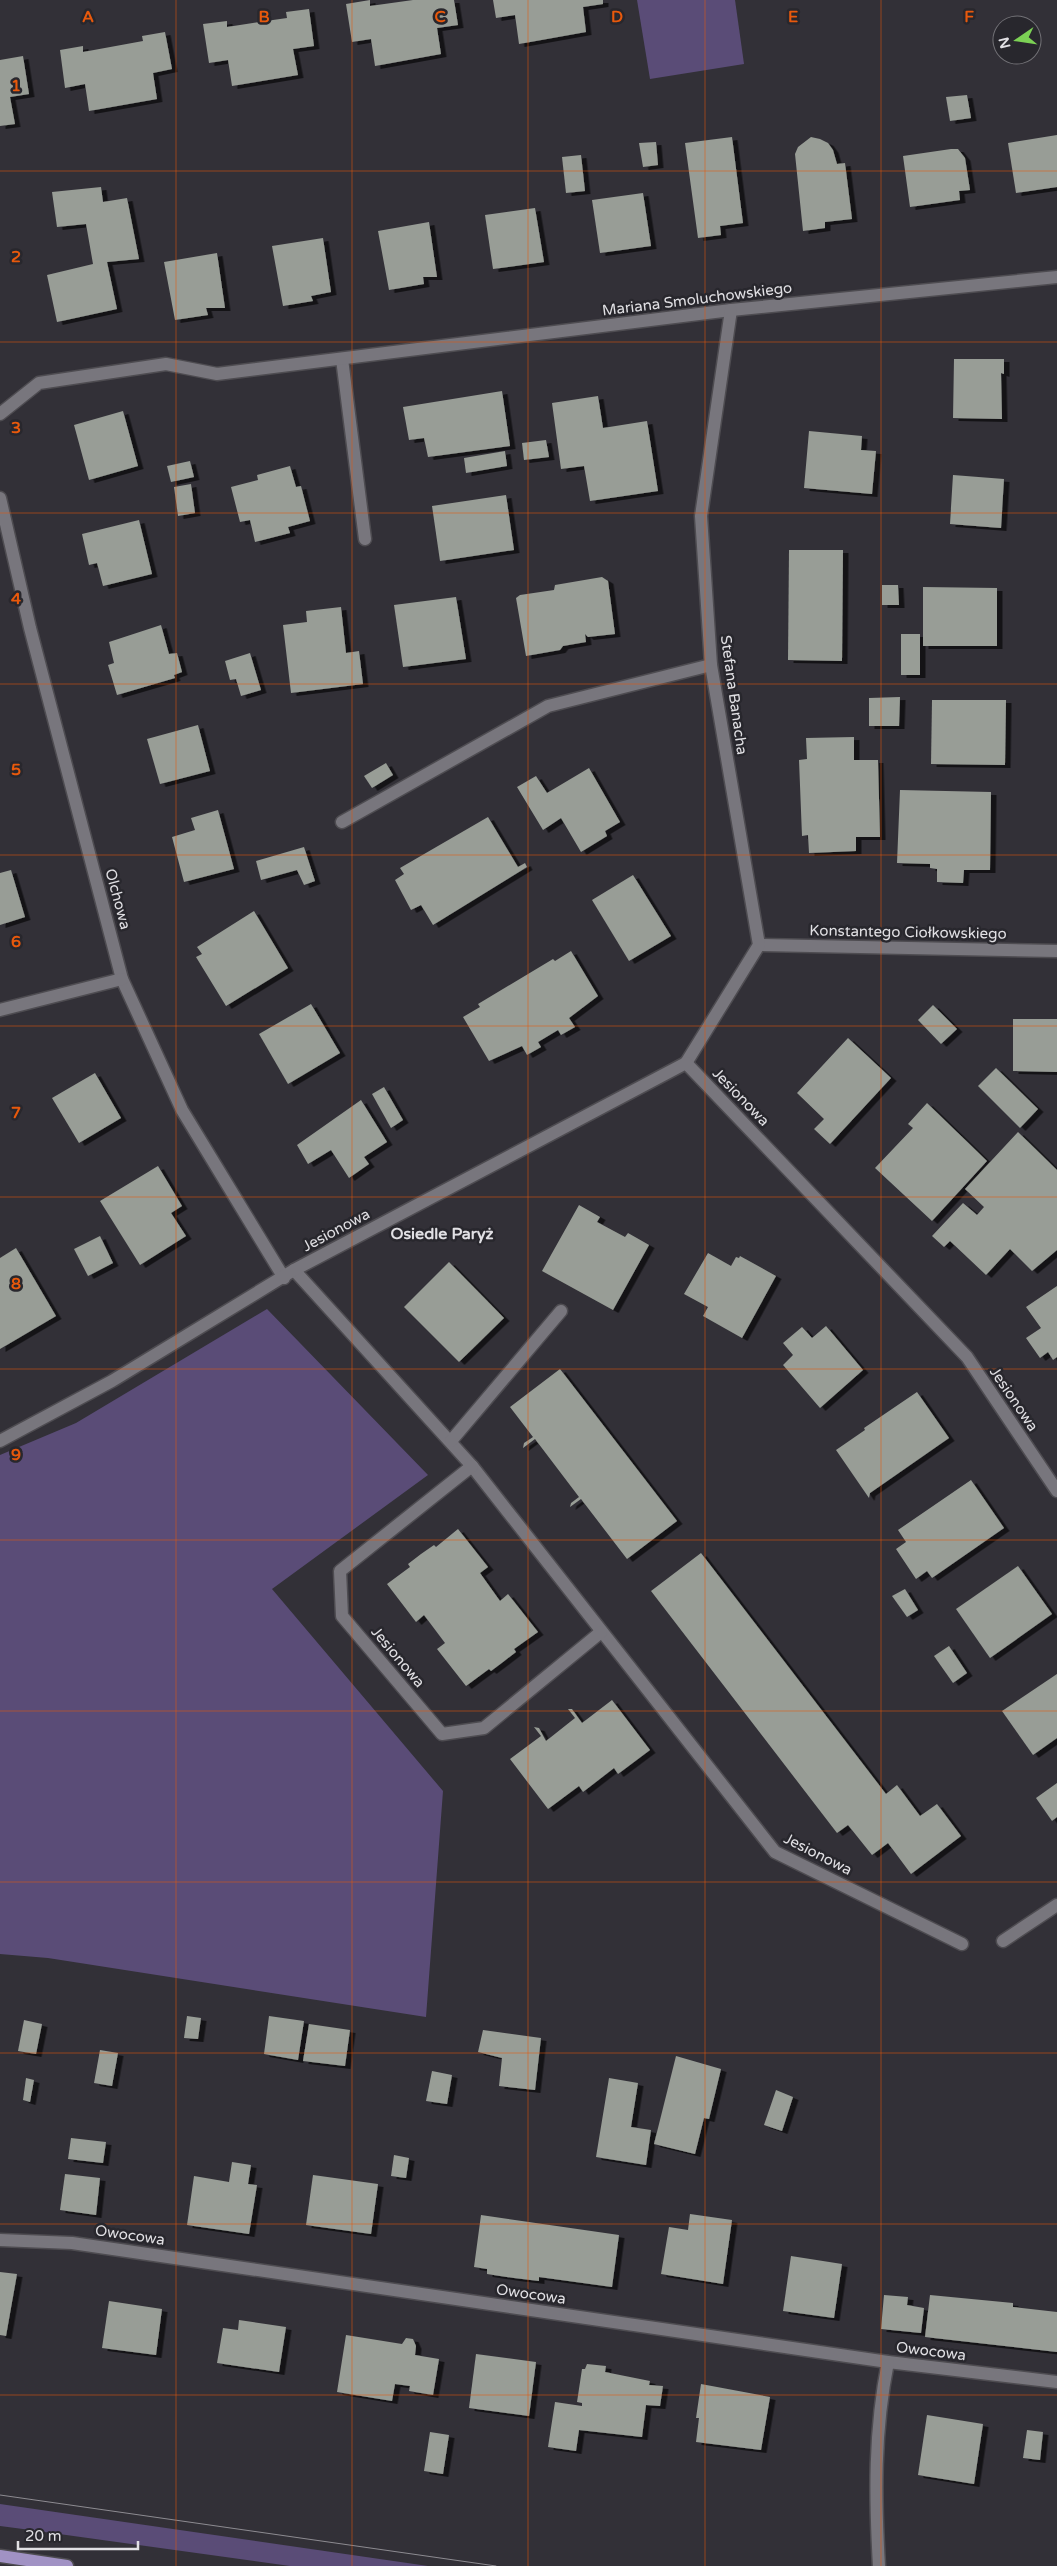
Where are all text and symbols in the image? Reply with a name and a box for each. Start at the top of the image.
text: A [82,7,94,27]
text: B [258,7,270,27]
text: C [434,7,446,27]
text: D [611,7,623,27]
text: E [788,7,798,27]
text: F [964,7,974,27]
north arrow [992,15,1042,65]
text: N [995,35,1014,50]
text: 1 [11,76,21,96]
text: 2 [11,247,21,267]
street label: Mariana Smoluchowskiego [601,278,793,320]
text: 3 [11,418,21,438]
text: 4 [11,589,21,609]
street label: Stefana Banacha [717,634,751,756]
text: 5 [11,760,21,780]
street label: Olchowa [101,867,135,931]
street label: Konstantego Ciołkowskiego [809,921,1007,943]
text: 6 [11,932,21,952]
street label: Jesionowa [709,1064,773,1130]
text: 7 [11,1103,21,1123]
street label: Jesionowa [299,1205,373,1255]
district label: Osiedle Paryż [391,1224,493,1244]
text: 8 [11,1274,21,1294]
street label: Jesionowa [986,1363,1042,1435]
text: 9 [11,1445,21,1465]
street label: Jesionowa [367,1623,429,1691]
street label: Jesionowa [781,1829,855,1879]
street label: Owocowa [94,2221,166,2249]
street label: Owocowa [495,2280,567,2308]
street label: Owocowa [895,2338,967,2364]
scale bar [18,2518,138,2550]
text: 20 m [25,2527,62,2545]

